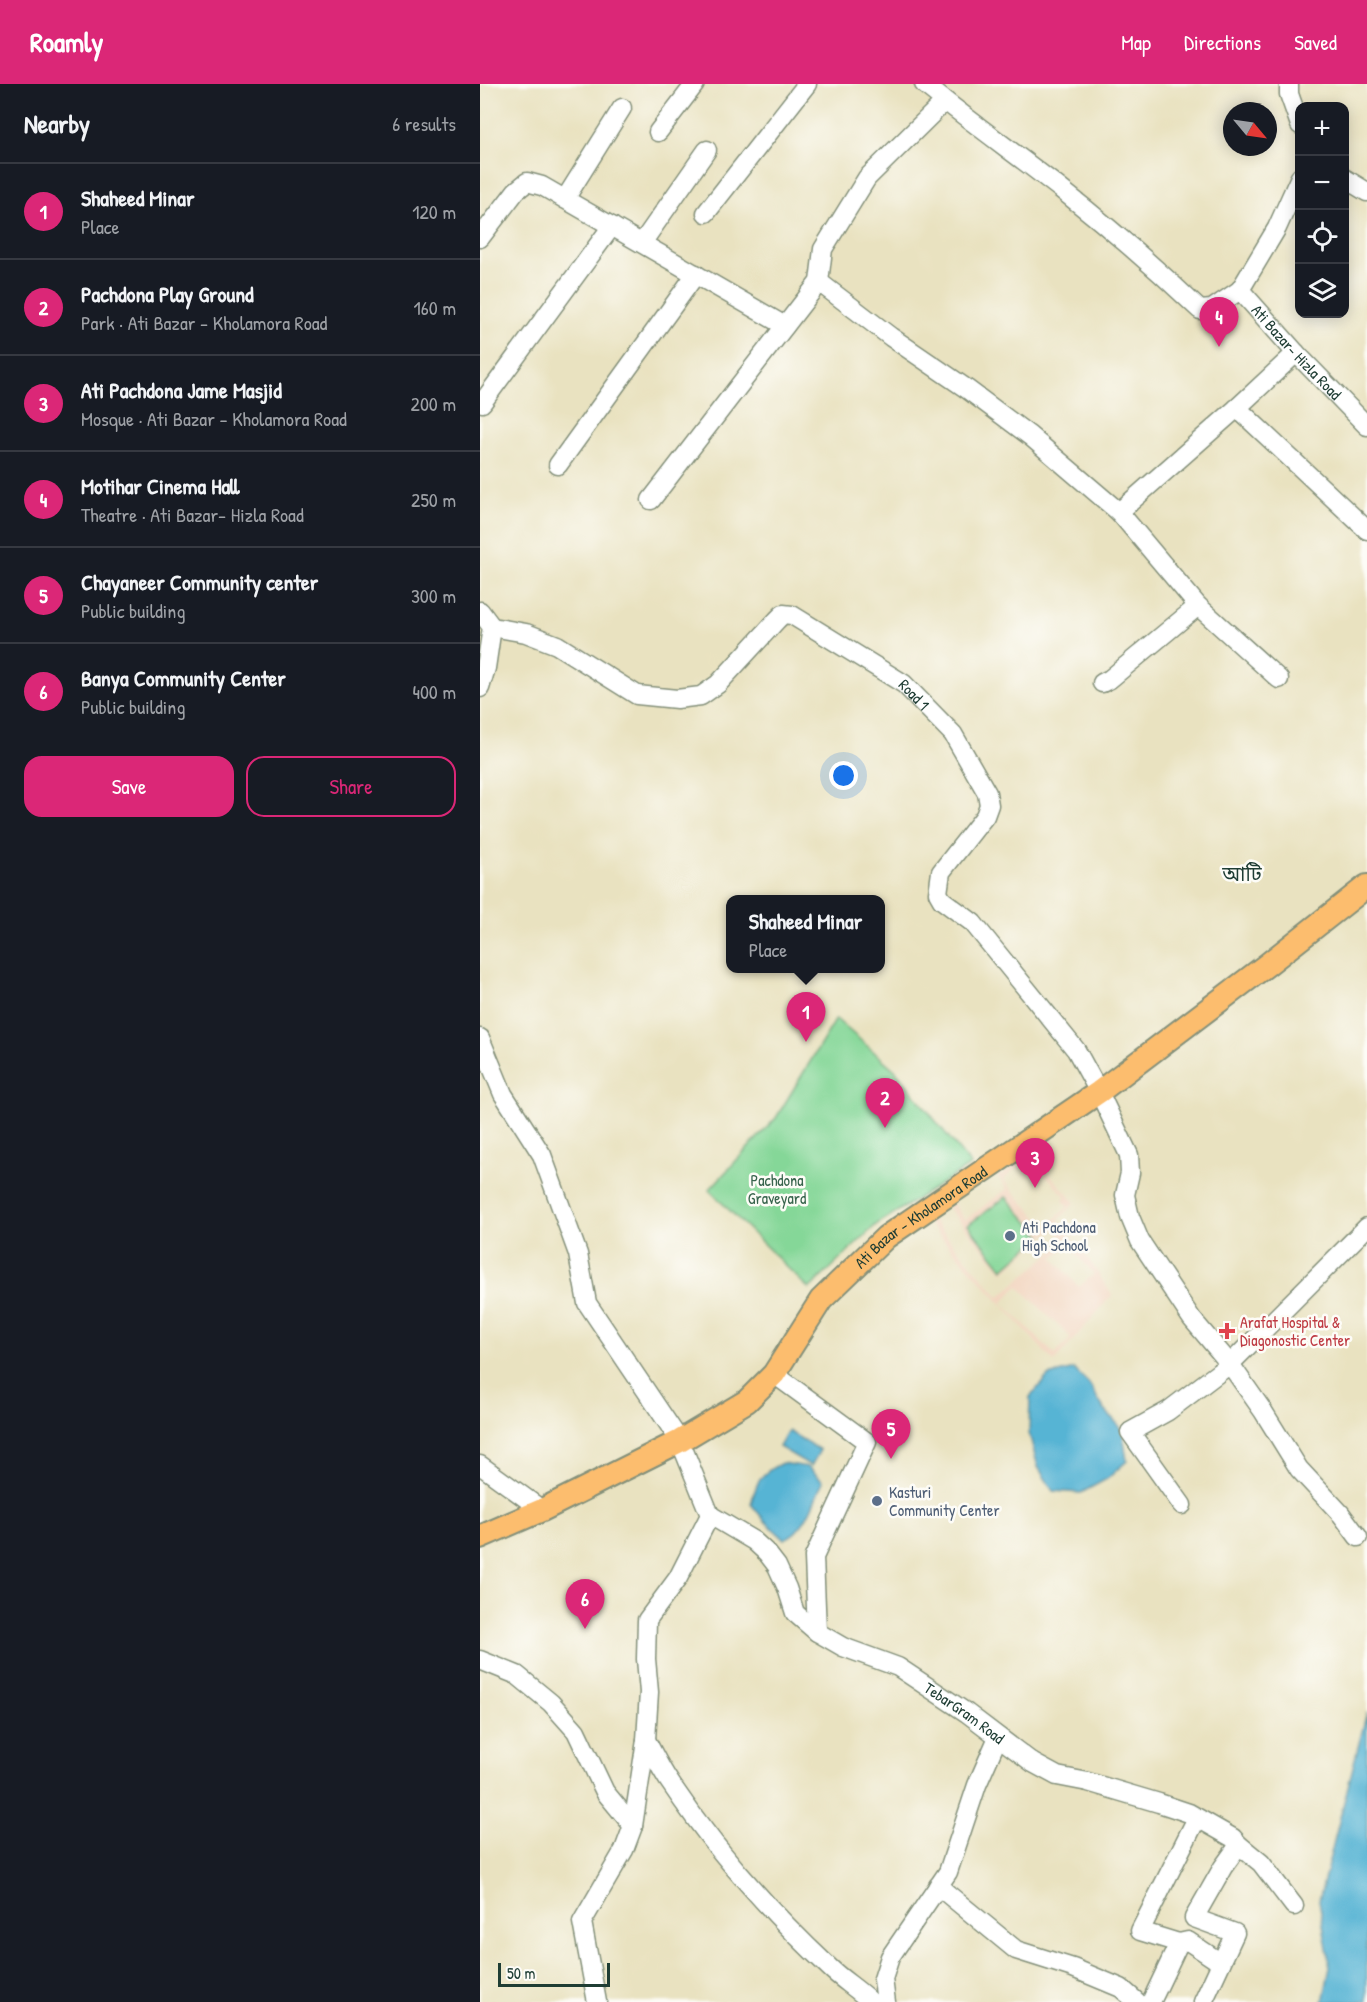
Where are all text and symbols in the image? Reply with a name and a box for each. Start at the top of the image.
text: Roamly [30,23,103,61]
text: Map [1121,28,1151,57]
text: Directions [1184,28,1261,57]
text: Saved [1294,28,1337,57]
north arrow [1223,102,1277,156]
map controls [1295,102,1349,318]
button: + [1295,102,1349,156]
text: Nearby [24,106,90,141]
text: 6 results [392,110,456,137]
button: − [1295,156,1349,210]
text: Shaheed Minar [81,183,194,213]
text: 1 [40,198,47,225]
text: 120 m [412,198,456,225]
button: locate [1295,210,1349,264]
text: Place [81,213,120,240]
button: layers [1295,264,1349,318]
text: Pachdona Play Ground [81,279,254,309]
text: 2 [39,294,48,321]
text: 160 m [414,294,456,321]
pin: 4 [1200,298,1238,347]
street label: Ati Bazar- Hizla Road [1247,299,1346,404]
text: Park · Ati Bazar - Kholamora Road [81,309,327,336]
text: Ati Pachdona Jame Masjid [81,375,282,405]
text: 3 [39,390,48,417]
text: 200 m [411,390,456,417]
text: Mosque · Ati Bazar - Kholamora Road [81,405,347,432]
text: Motihar Cinema Hall [81,471,240,501]
text: 4 [40,486,47,513]
text: 250 m [411,486,456,513]
text: Theatre · Ati Bazar- Hizla Road [81,501,304,528]
text: Chayaneer Community center [81,567,318,597]
text: 5 [39,582,48,609]
text: 300 m [411,582,456,609]
text: Public building [81,597,185,624]
text: Banya Community Center [81,663,286,693]
street label: Road 1 [894,674,935,715]
text: 6 [40,678,47,705]
text: 400 m [412,678,456,705]
text: Public building [81,693,185,720]
button: Save [24,756,234,817]
button: Share [246,756,456,817]
your location [829,761,858,790]
district label: আটি [1221,860,1263,887]
popup [726,895,885,973]
text: Shaheed Minar [749,906,862,936]
text: Place [749,936,787,963]
pin: 1 [786,992,826,1042]
pin: 2 [866,1078,904,1128]
pin: 3 [1016,1138,1054,1188]
street label: Ati Bazar - Kholamora Road [849,1161,991,1273]
park label: Pachdona Graveyard [748,1169,806,1209]
place label: Ati Pachdona High School [1022,1216,1096,1256]
marker: Ati Pachdona High School [1003,1229,1017,1243]
place label: Arafat Hospital & Diagonostic Center [1240,1311,1350,1351]
marker: Arafat Hospital & Diagonostic Center [1218,1322,1236,1340]
pin: 5 [872,1410,910,1459]
place label: Kasturi Community Center [889,1481,1000,1521]
marker: Kasturi Community Center [870,1494,884,1508]
pin: 6 [566,1580,604,1629]
street label: TebarGram Road [920,1677,1009,1749]
scale bar [498,1960,610,1988]
text: 50 m [507,1962,536,1984]

